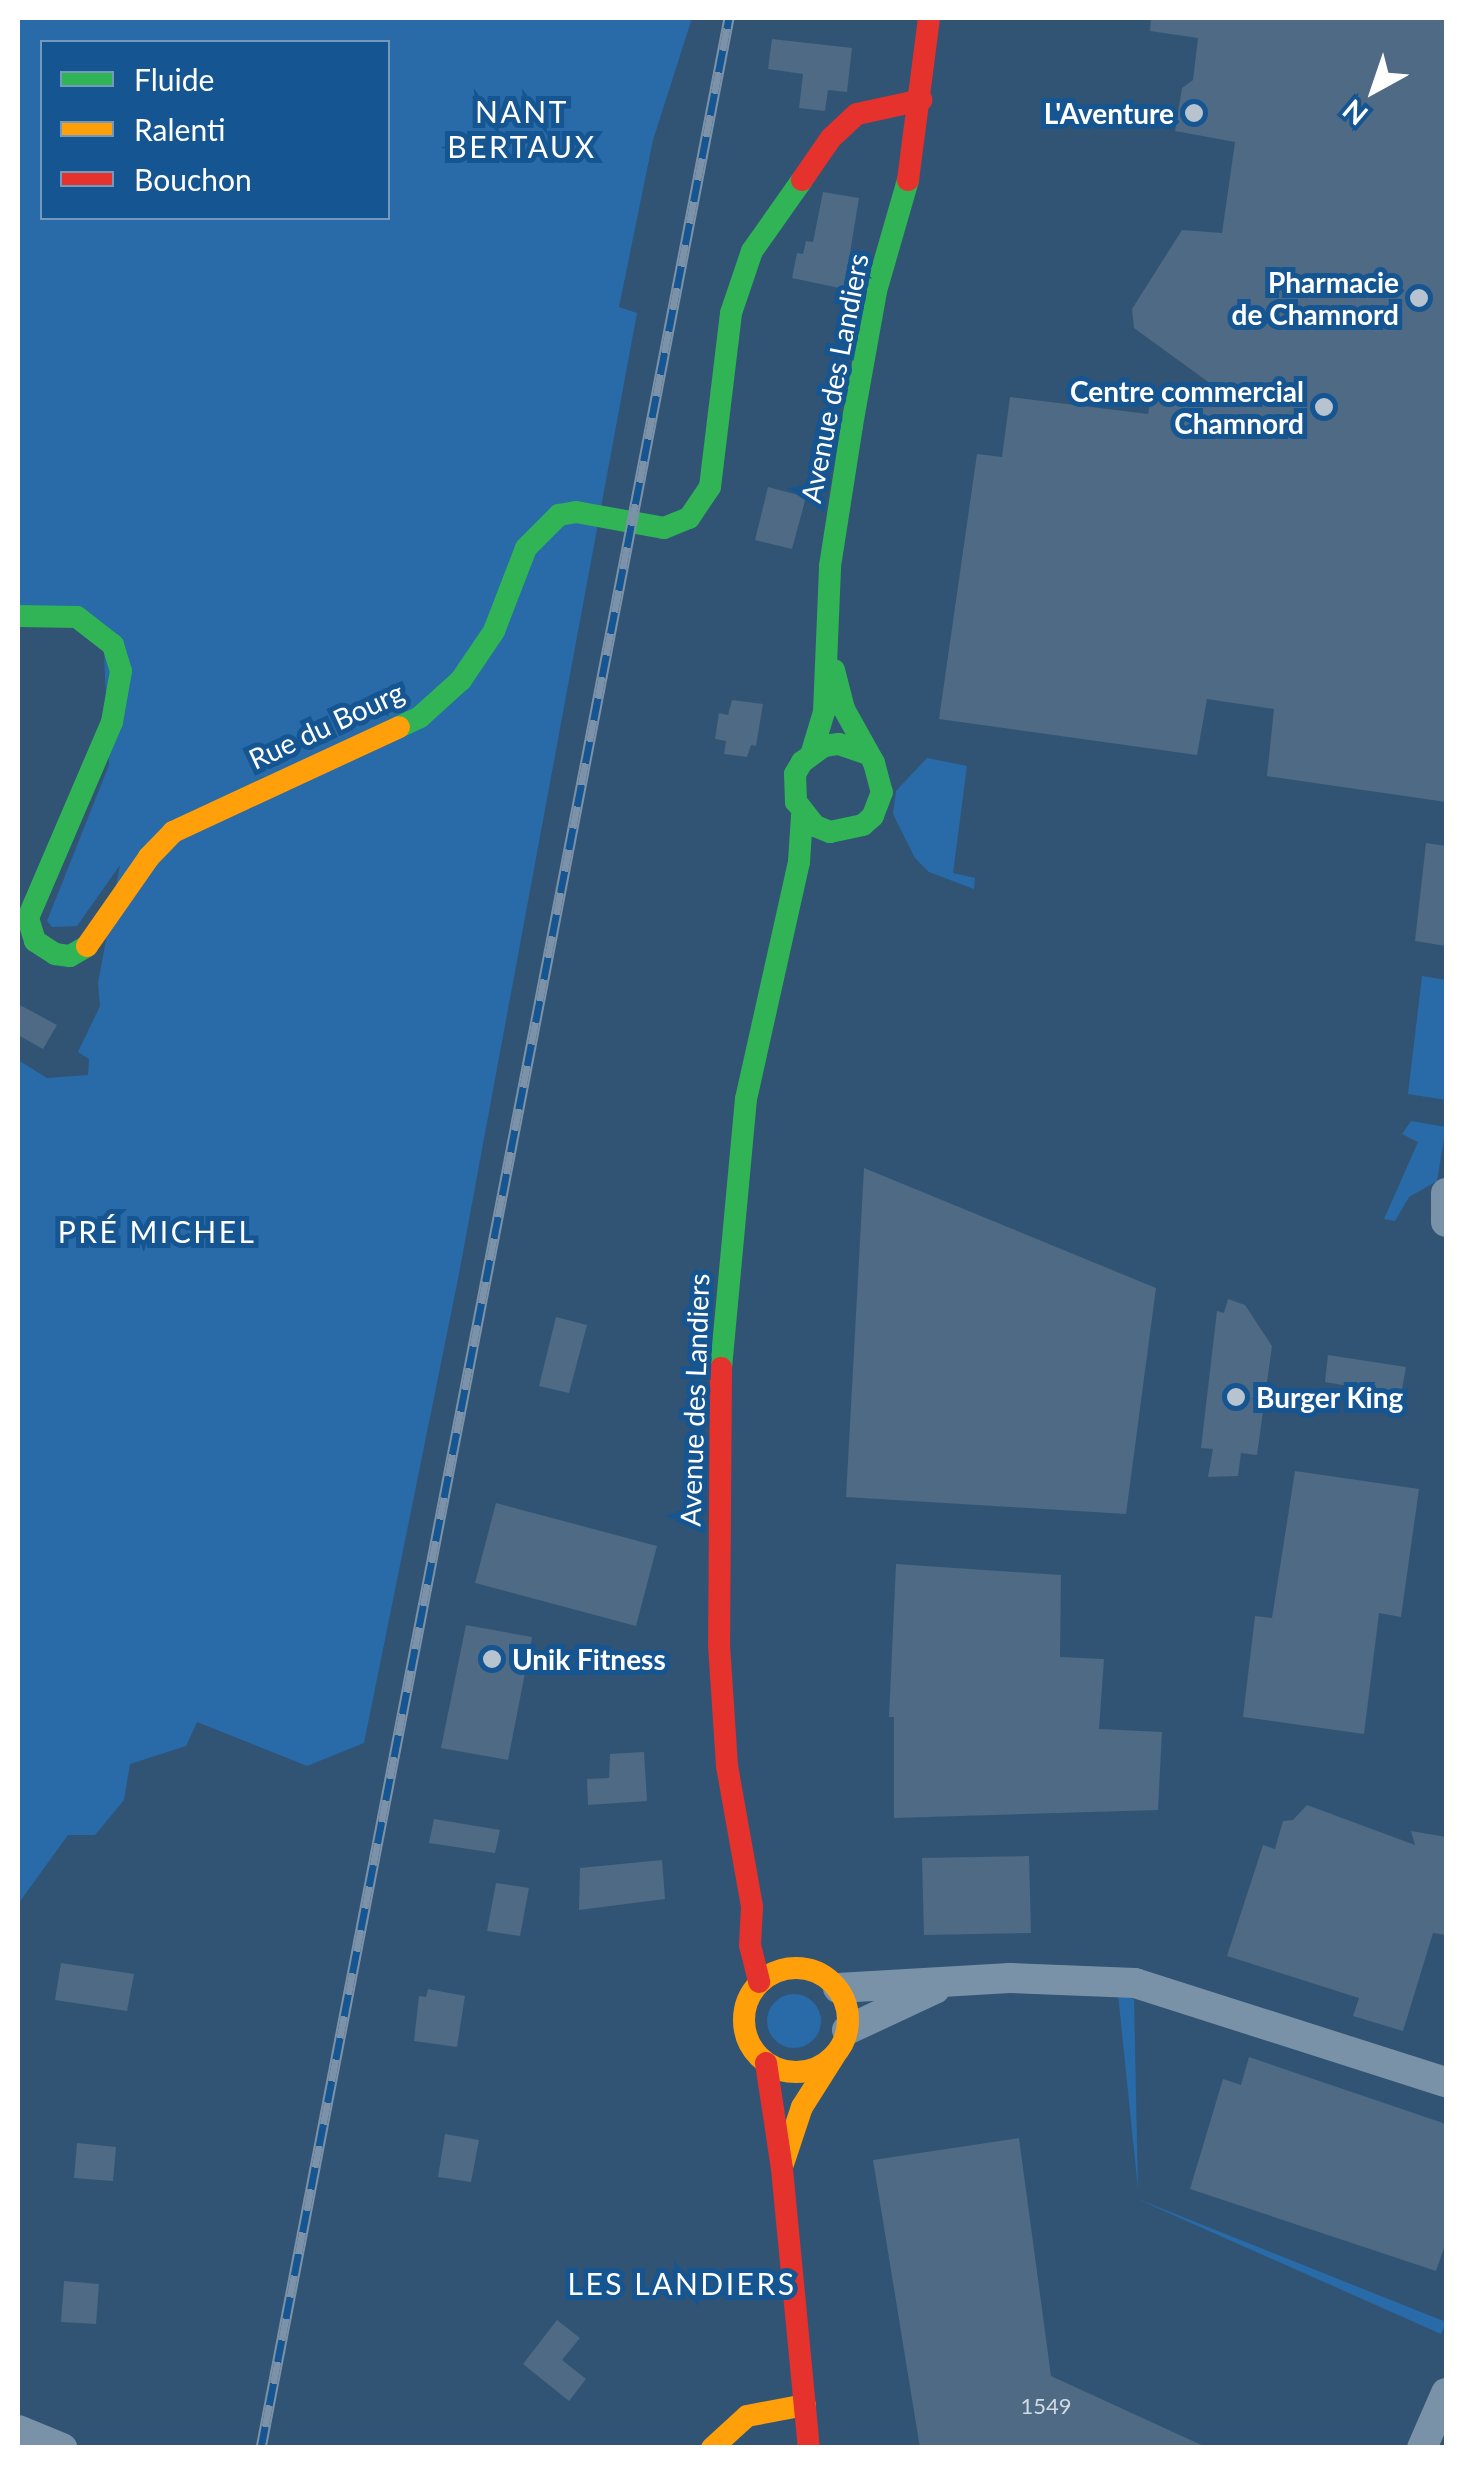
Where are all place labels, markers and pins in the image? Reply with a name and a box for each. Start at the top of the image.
place label: L'Aventure [1044,96,1174,130]
marker: L'Aventure [1183,102,1205,124]
place label: Pharmacie de Chamnord [1232,265,1399,331]
marker: Pharmacie de Chamnord [1408,287,1430,309]
place label: Centre commercial Chamnord [1070,374,1304,440]
marker: Centre commercial Chamnord [1313,396,1335,418]
place label: Burger King [1256,1380,1404,1414]
marker: Burger King [1225,1386,1247,1408]
place label: Unik Fitness [512,1642,666,1676]
marker: Unik Fitness [481,1648,503,1670]

